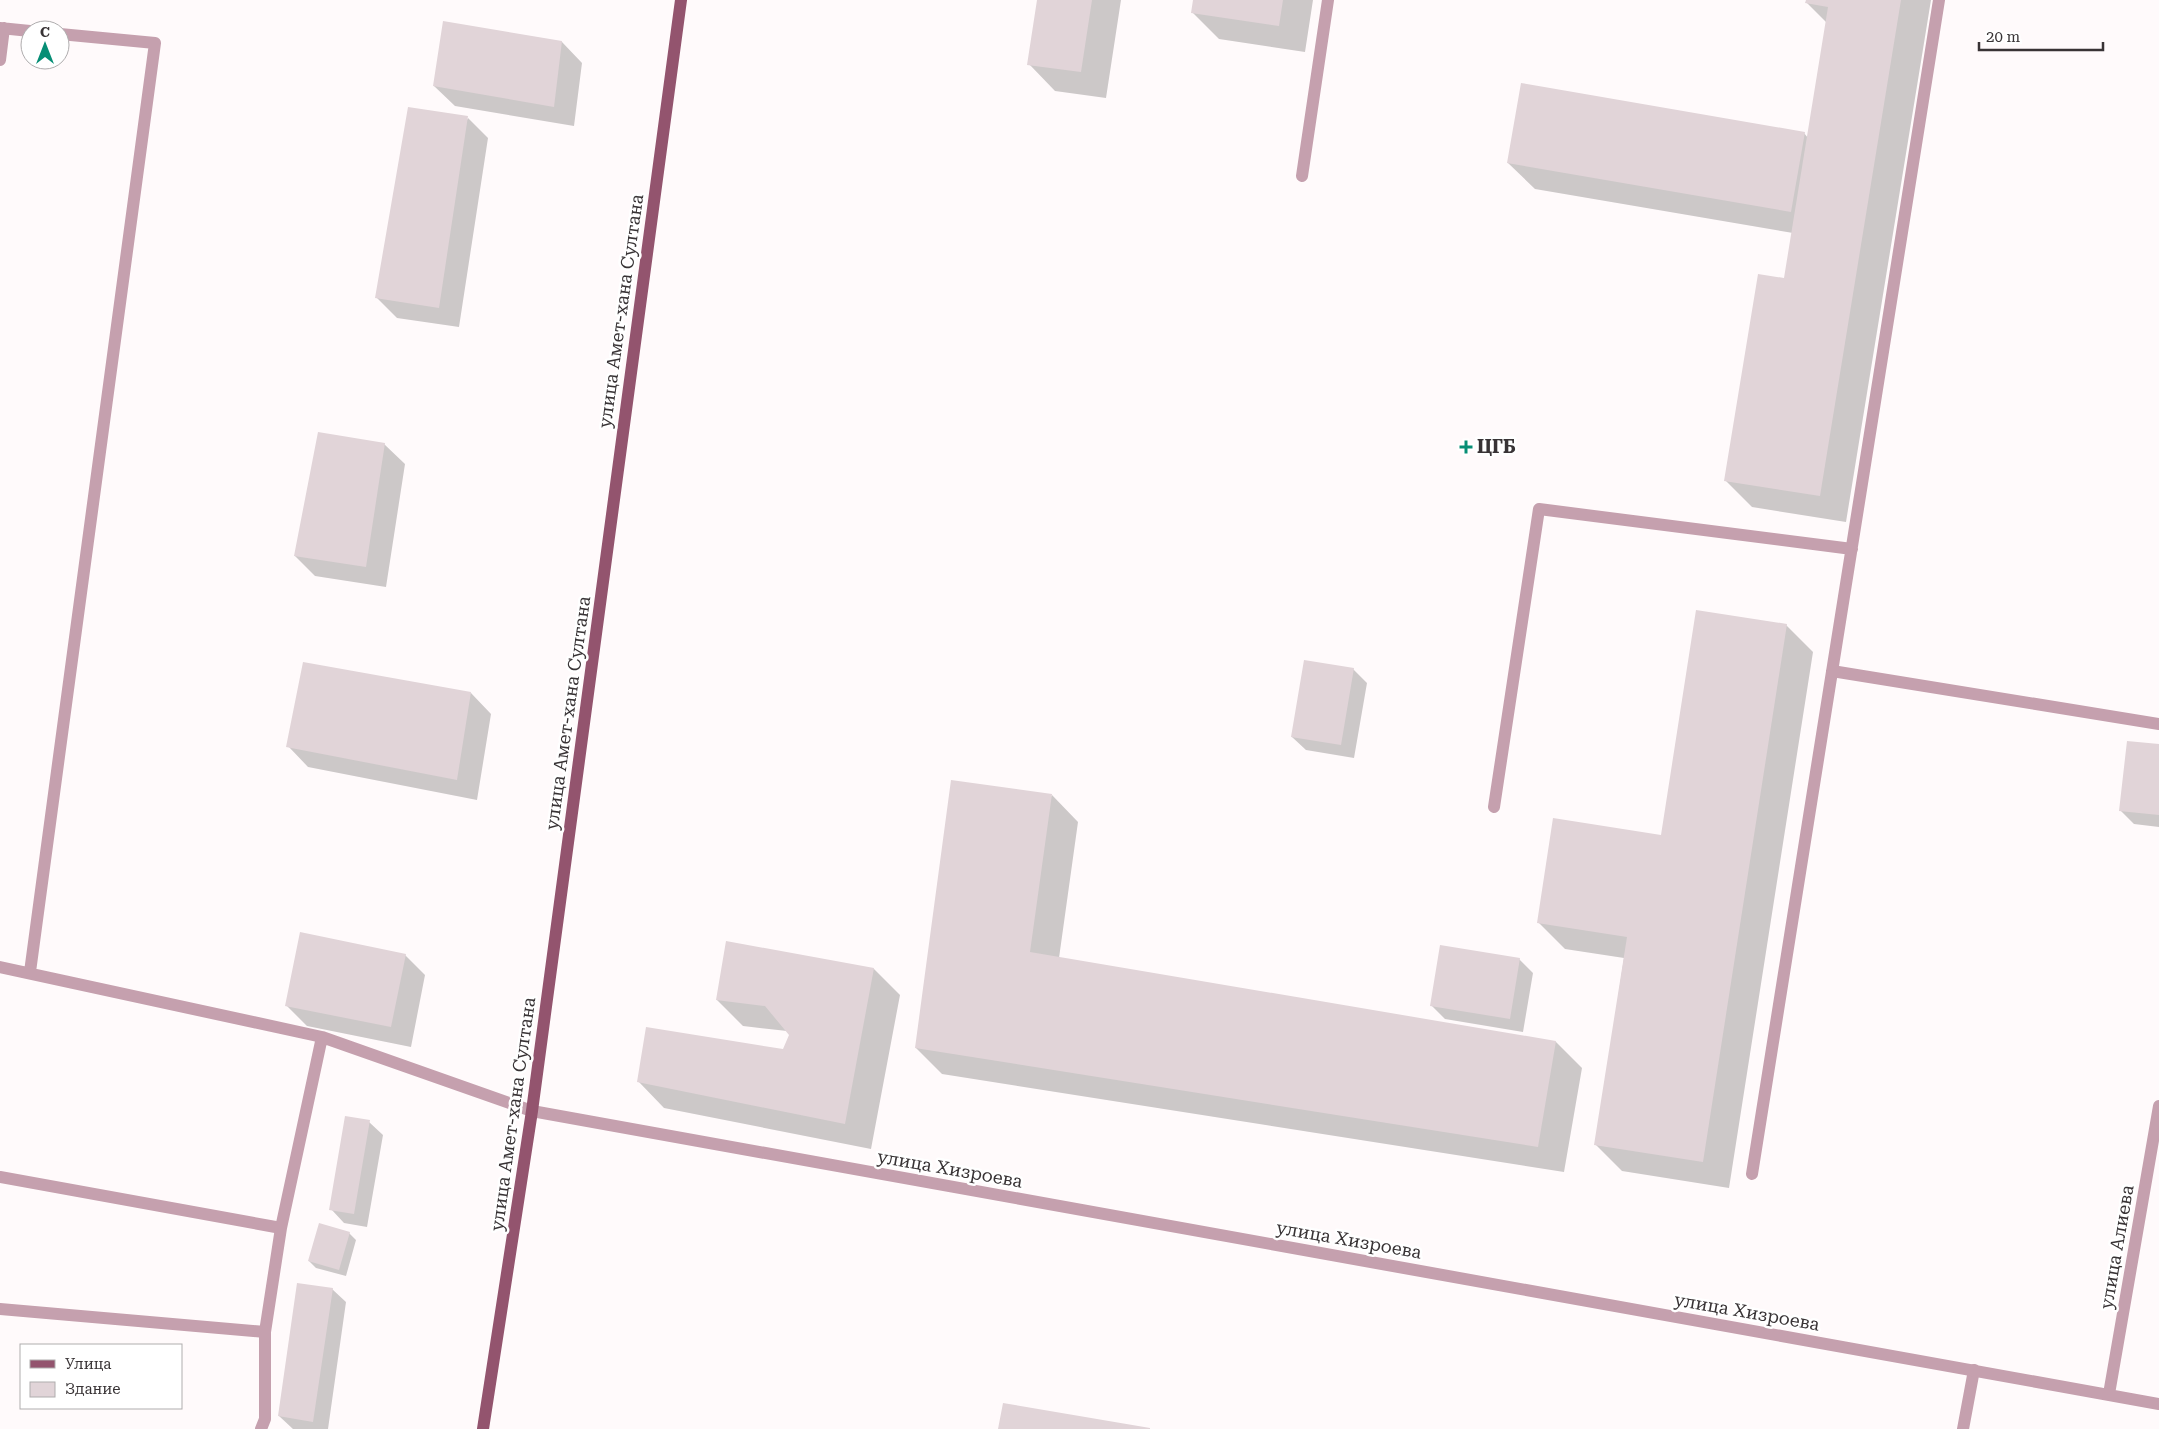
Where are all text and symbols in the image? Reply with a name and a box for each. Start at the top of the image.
north arrow [20,20,70,70]
scale bar [1979,20,2103,52]
text: С [40,24,50,40]
text: 20 m [1986,28,2021,46]
street label: улица Амет-хана Султана [594,192,647,429]
place label: ЦГБ [1477,436,1516,457]
marker: ЦГБ [1459,440,1473,454]
street label: улица Амет-хана Султана [541,594,594,831]
street label: улица Амет-хана Султана [486,995,539,1232]
street label: улица Хизроева [876,1145,1024,1192]
street label: улица Алиева [2095,1183,2138,1311]
street label: улица Хизроева [1275,1216,1423,1263]
street label: улица Хизроева [1673,1288,1821,1335]
legend [20,1344,182,1409]
text: Улица [65,1355,111,1373]
text: Здание [65,1380,121,1398]

